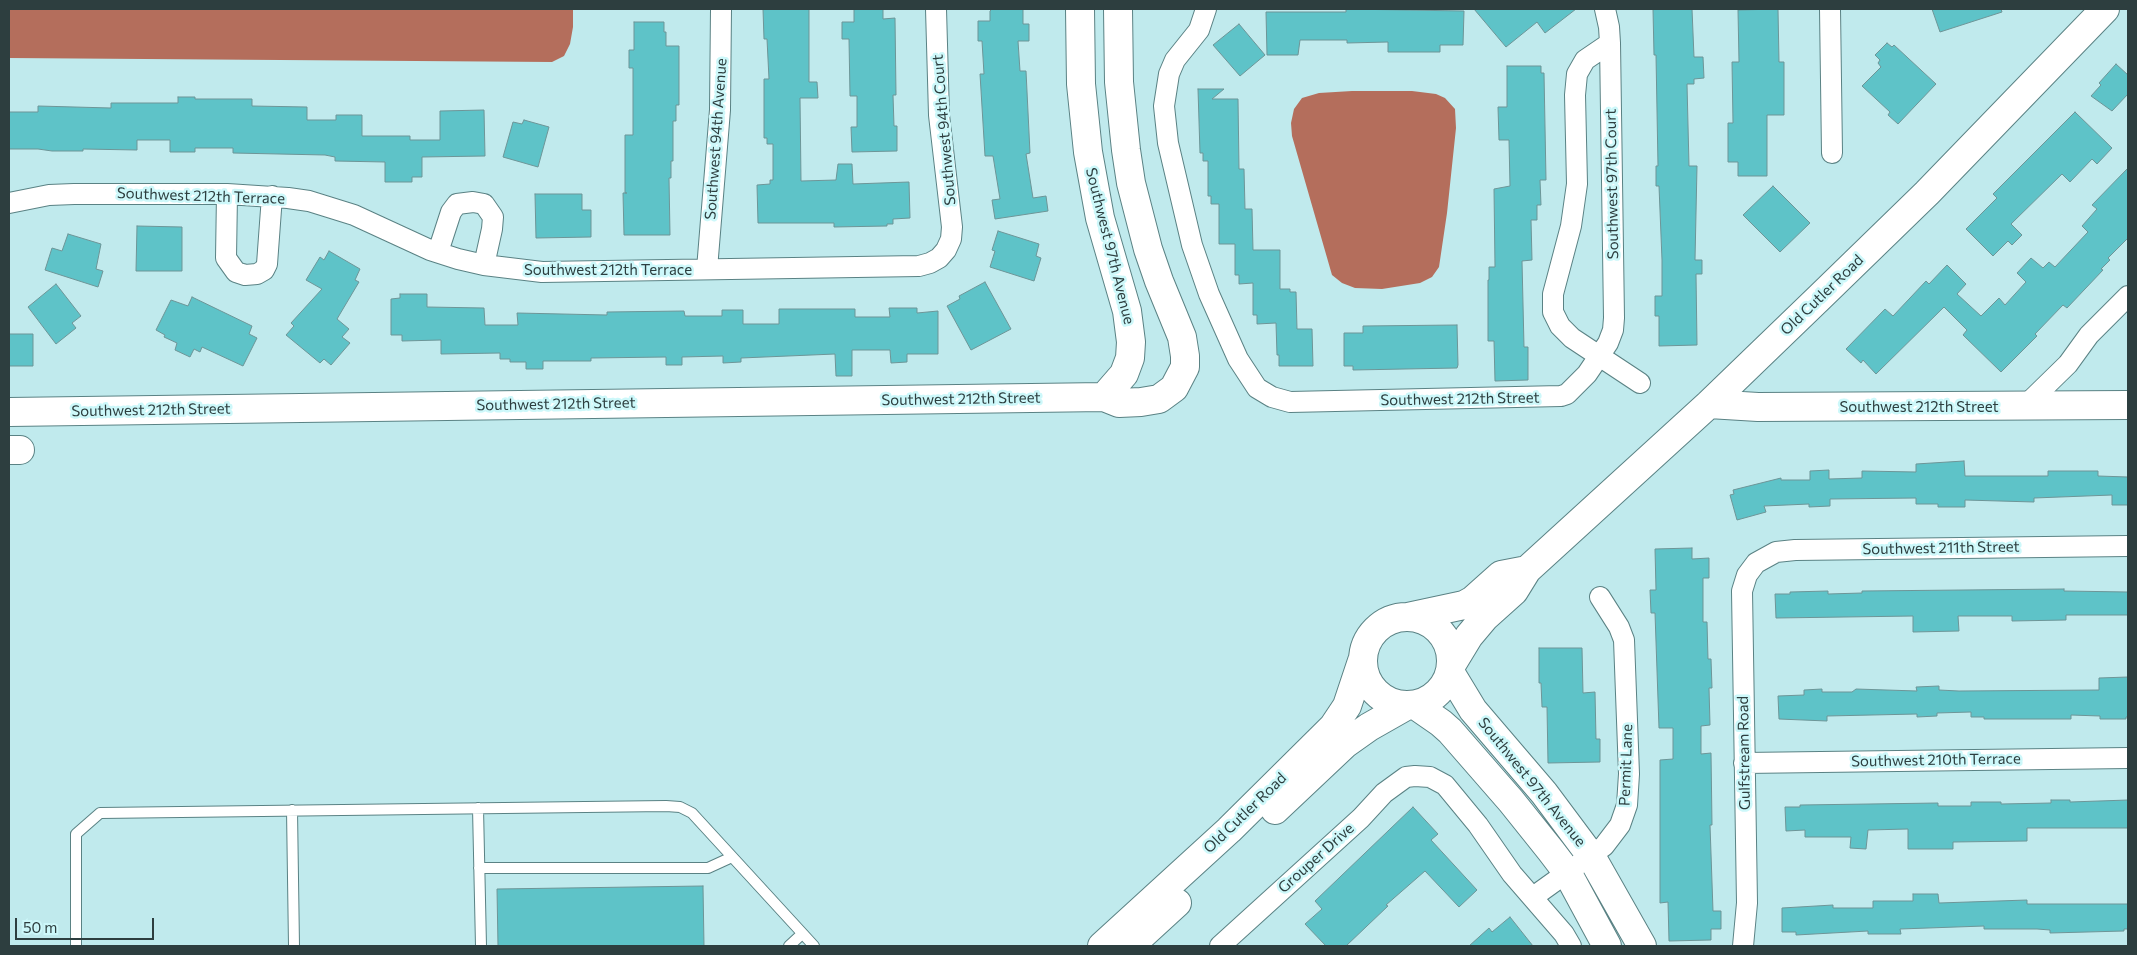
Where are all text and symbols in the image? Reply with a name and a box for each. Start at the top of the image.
street label: Southwest 94th Court [928,54,960,206]
street label: Southwest 94th Avenue [701,58,731,220]
street label: Southwest 97th Court [1602,109,1622,259]
street label: Southwest 97th Avenue [1082,166,1138,326]
street label: Southwest 212th Terrace [117,184,285,208]
street label: Old Cutler Road [1777,251,1867,339]
street label: Southwest 212th Terrace [524,261,692,279]
street label: Southwest 212th Street [881,389,1041,409]
street label: Southwest 212th Street [1380,389,1540,409]
street label: Southwest 212th Street [476,394,636,414]
street label: Southwest 212th Street [1839,398,1999,416]
street label: Southwest 212th Street [71,400,231,420]
street label: Southwest 211th Street [1862,538,2020,558]
street label: Gulfstream Road [1734,696,1754,810]
street label: Southwest 97th Avenue [1474,714,1590,850]
street label: Permit Lane [1616,724,1636,806]
street label: Southwest 210th Terrace [1851,750,2021,770]
street label: Old Cutler Road [1200,769,1290,857]
street label: Grouper Drive [1274,819,1358,897]
scale bar [18,908,156,940]
text: 50 m [23,918,57,936]

